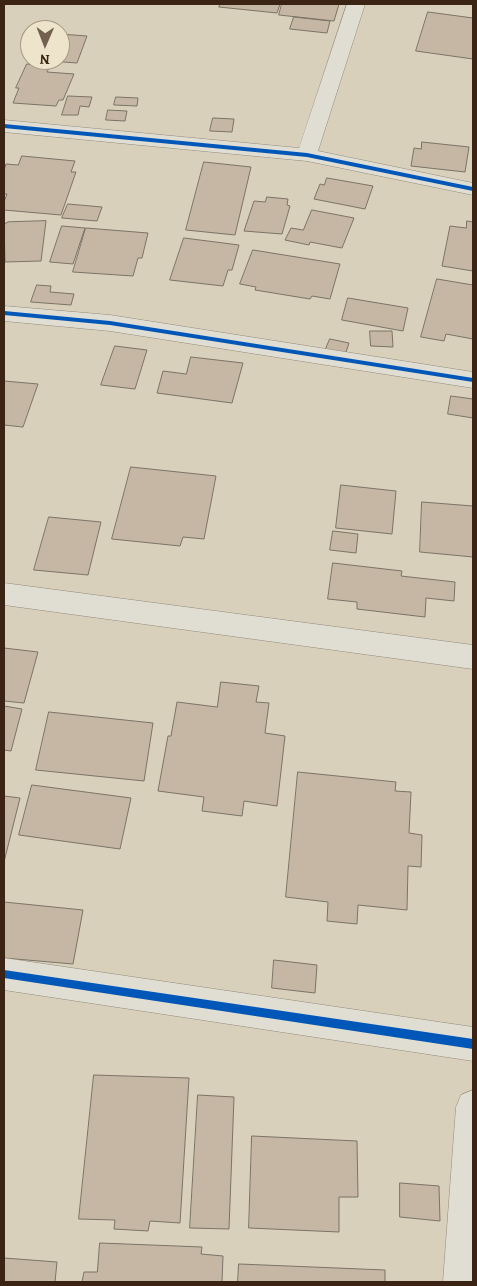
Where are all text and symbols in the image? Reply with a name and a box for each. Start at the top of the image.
north arrow [20,20,70,70]
text: N [39,50,50,69]

